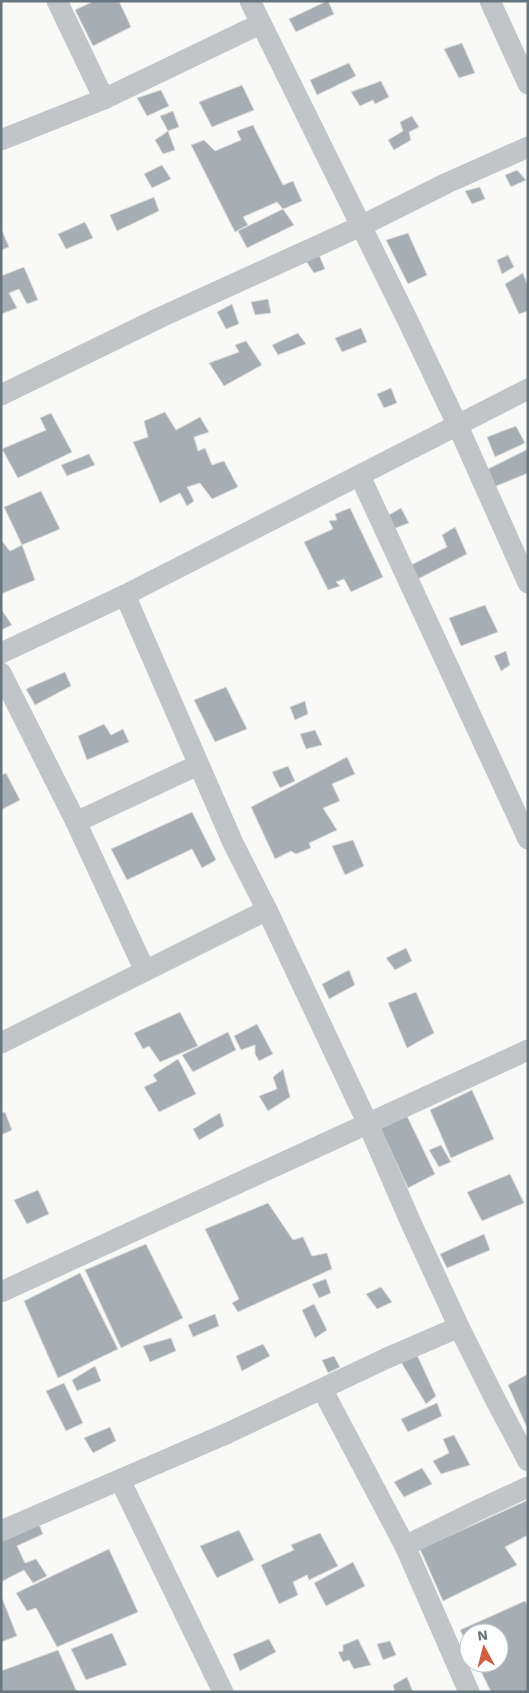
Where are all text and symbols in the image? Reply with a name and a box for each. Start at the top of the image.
north arrow [459,1623,509,1673]
text: N [476,1627,489,1644]

